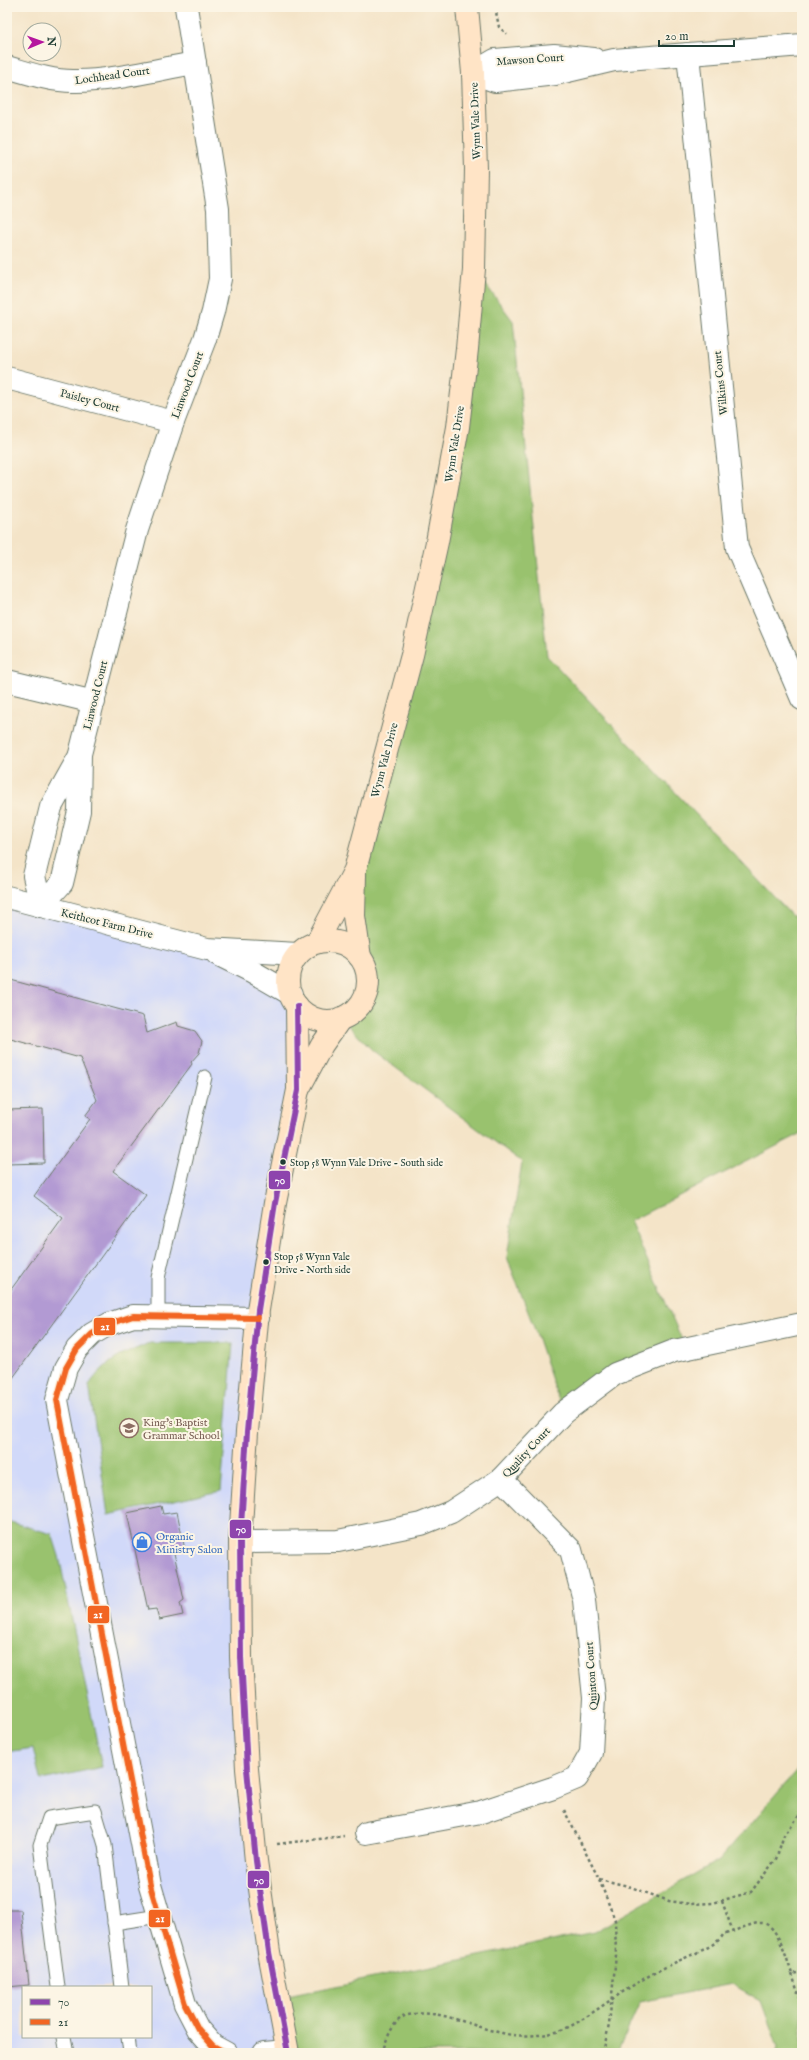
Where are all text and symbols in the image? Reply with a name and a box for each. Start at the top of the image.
north arrow [22,22,62,62]
scale bar [659,22,734,48]
text: 20 m [665,29,688,44]
text: N [44,36,58,47]
street label: Mawson Court [496,51,564,69]
street label: Lochhead Court [74,64,151,88]
street label: Wynn Vale Drive [468,82,484,160]
street label: Linwood Court [169,349,207,421]
street label: Wilkins Court [711,350,731,416]
street label: Paisley Court [58,386,121,416]
street label: Wynn Vale Drive [442,405,468,483]
street label: Linwood Court [81,659,111,731]
street label: Wynn Vale Drive [368,721,402,799]
street label: Keithcot Farm Drive [59,906,154,942]
marker: Stop 58 Wynn Vale Drive - South side [278,1157,288,1167]
place label: Stop 58 Wynn Vale Drive - South side [290,1157,443,1170]
line badge: 70 [268,1170,291,1190]
text: 70 [275,1174,286,1188]
place label: Stop 58 Wynn Vale Drive - North side [274,1251,351,1277]
marker: Stop 58 Wynn Vale Drive - North side [261,1257,271,1267]
line badge: 21 [93,1317,116,1336]
text: 21 [100,1320,110,1334]
place label: King's Baptist Grammar School [143,1416,220,1443]
school or university icon: King's Baptist Grammar School [118,1417,140,1439]
street label: Quality Court [500,1424,554,1481]
line badge: 70 [229,1519,252,1539]
text: 70 [236,1523,247,1537]
place label: Organic Ministry Salon [156,1530,223,1557]
shop icon: Organic Ministry Salon [131,1531,153,1553]
line badge: 21 [87,1605,110,1624]
text: 21 [93,1608,103,1622]
street label: Quinton Court [583,1641,601,1711]
line badge: 70 [247,1870,270,1889]
text: 70 [254,1874,265,1888]
line badge: 21 [148,1909,171,1928]
text: 21 [155,1912,165,1926]
legend [22,1986,152,2038]
text: 70 [58,1995,70,2010]
text: 21 [58,2015,68,2030]

